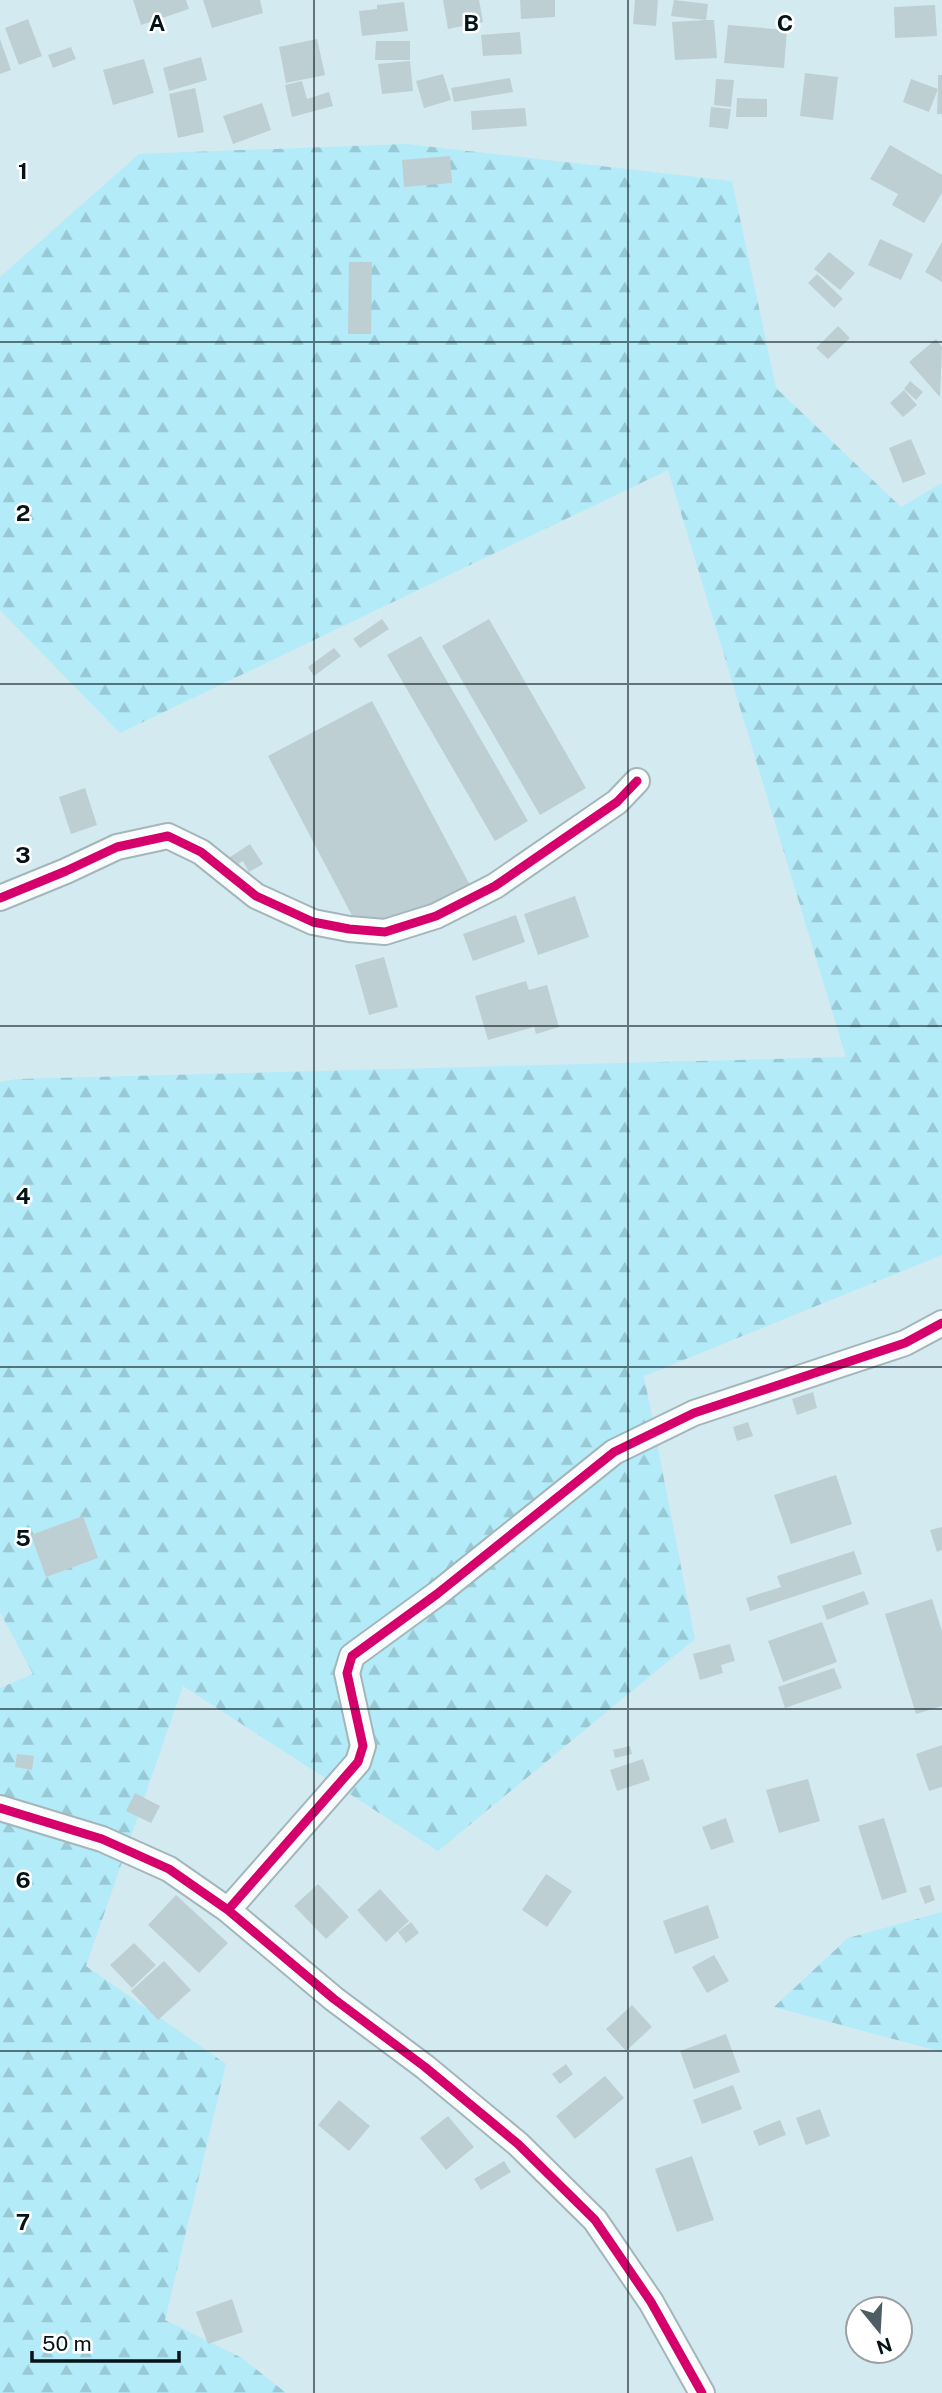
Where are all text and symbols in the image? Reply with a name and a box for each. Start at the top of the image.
text: A [149,9,166,36]
text: B [463,9,479,36]
text: C [777,9,793,36]
text: 1 [18,157,28,184]
text: 2 [16,499,30,526]
text: 3 [15,841,31,868]
text: 4 [15,1182,31,1209]
text: 5 [15,1524,31,1551]
text: 6 [15,1866,31,1893]
text: 7 [16,2208,30,2235]
north arrow [844,2295,914,2365]
scale bar [32,2320,178,2364]
text: 50 m [42,2331,92,2356]
text: N [874,2333,895,2359]

